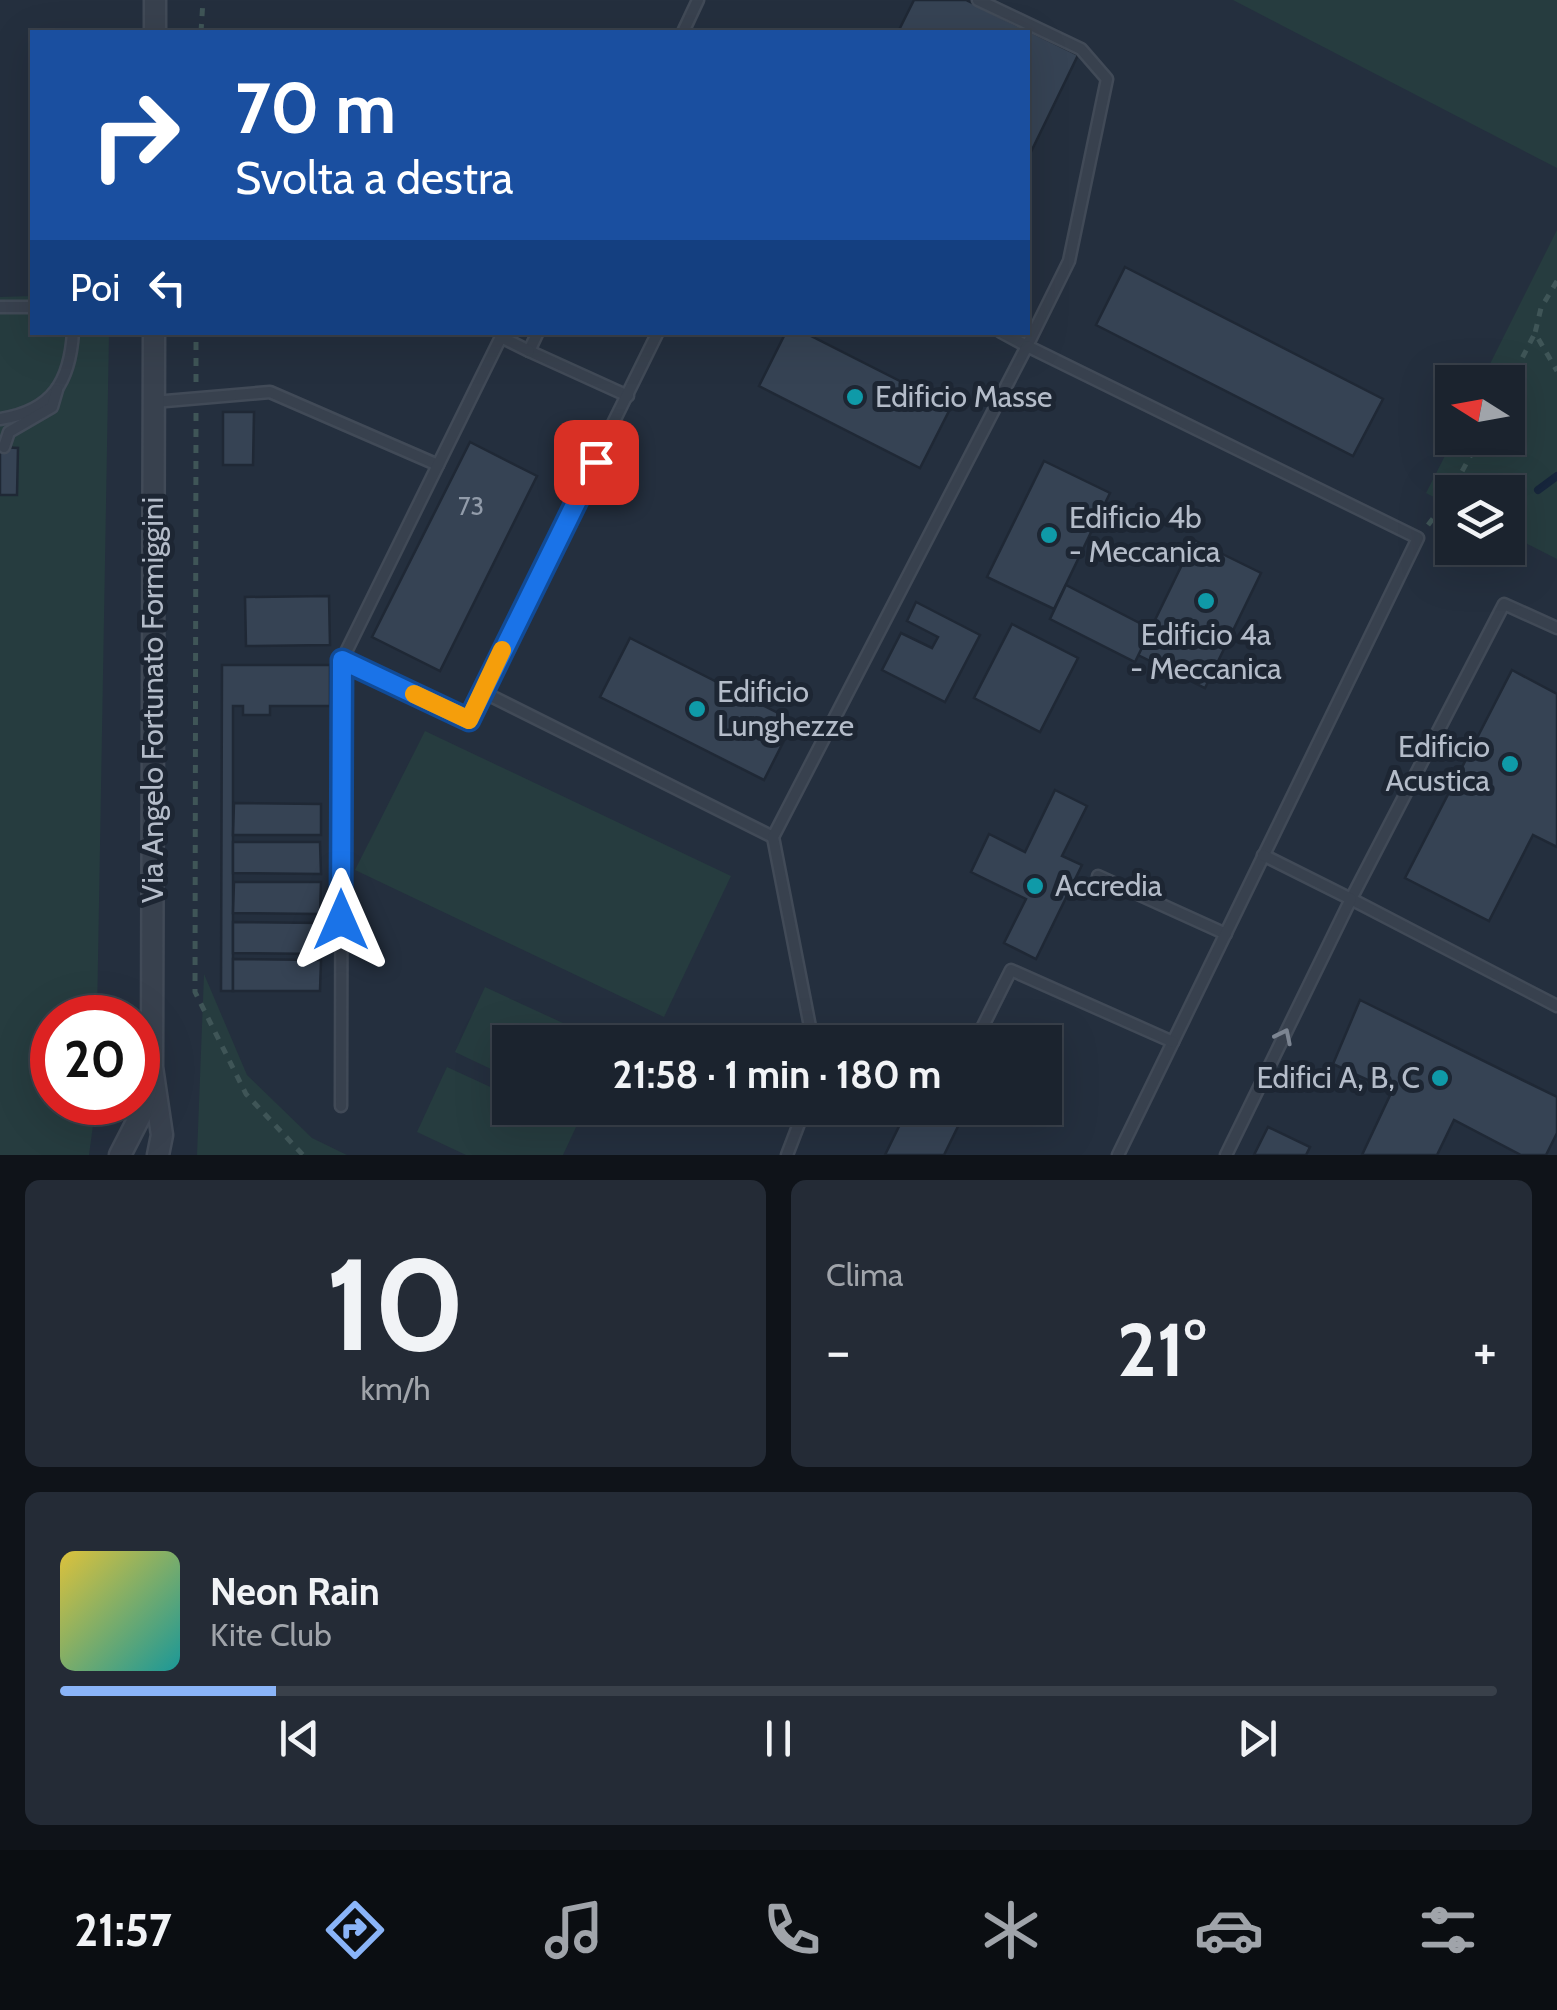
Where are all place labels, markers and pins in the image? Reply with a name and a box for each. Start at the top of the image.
place label: Edificio Masse [875,378,1052,415]
marker: Edificio Masse [844,386,866,408]
pin [554,420,639,505]
place label: Edificio 4b - Meccanica [1069,499,1221,570]
marker: Edificio 4b - Meccanica [1038,524,1060,546]
marker: Edificio 4a - Meccanica [1195,590,1217,612]
place label: Edificio 4a - Meccanica [1130,616,1282,687]
place label: Edificio Lunghezze [717,673,854,744]
marker: Edificio Lunghezze [686,698,708,720]
place label: Edificio Acustica [1386,728,1491,799]
marker: Edificio Acustica [1499,753,1521,775]
place label: Accredia [1055,867,1163,904]
marker: Accredia [1024,875,1046,897]
place label: Edifici A, B, C [1256,1059,1420,1096]
marker: Edifici A, B, C [1429,1067,1451,1089]

